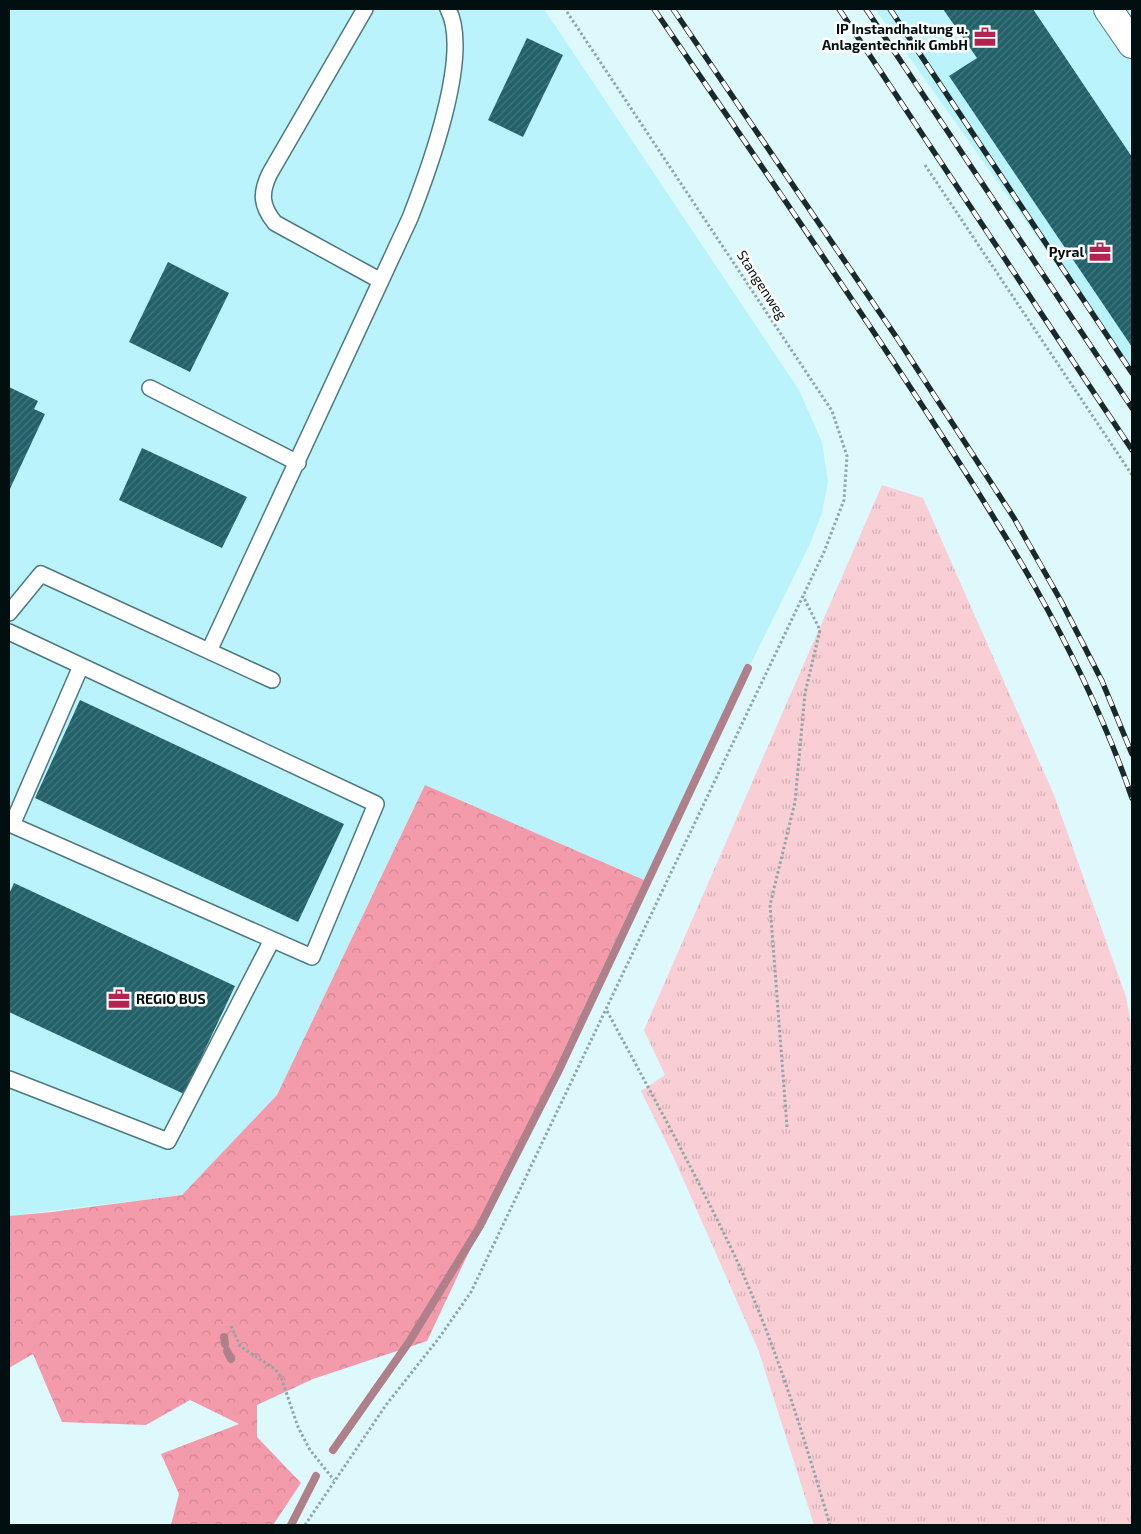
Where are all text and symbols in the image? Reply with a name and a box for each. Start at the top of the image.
place label: IP Instandhaltung u. Anlagentechnik GmbH [822,20,968,53]
office icon: IP Instandhaltung u. Anlagentechnik GmbH [972,24,998,50]
office icon: Pyral [1087,239,1113,265]
place label: Pyral [1049,243,1084,260]
street label: Stangenweg [734,247,791,323]
office icon: REGIO BUS [106,986,132,1012]
place label: REGIO BUS [136,990,206,1007]

